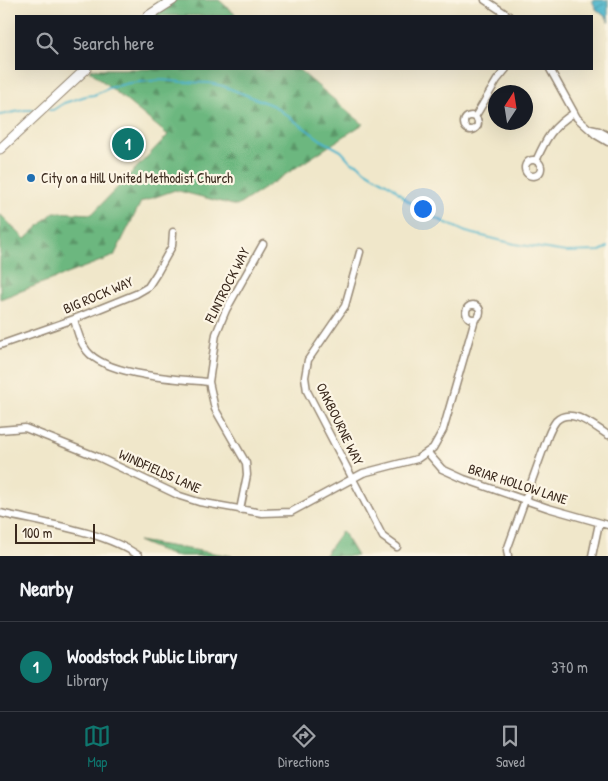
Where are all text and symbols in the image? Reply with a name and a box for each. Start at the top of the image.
search box [15,15,593,70]
icon: search [33,29,61,57]
text: Search here [73,30,154,56]
north arrow [488,85,533,130]
pin: 1 [112,125,144,163]
place label: City on a Hill United Methodist Church [41,168,233,188]
marker: City on a Hill United Methodist Church [25,172,37,184]
your location [410,196,436,222]
street label: FLINTROCK WAY [199,243,254,326]
street label: BIG ROCK WAY [60,271,136,318]
street label: OAKBOURNE WAY [312,379,369,469]
street label: WINDFIELDS LANE [116,444,204,497]
street label: BRIAR HOLLOW LANE [466,459,570,509]
scale bar [15,521,95,544]
text: 100 m [22,523,52,542]
text: Nearby [20,574,73,603]
text: Woodstock Public Library [67,643,237,669]
text: 1 [33,656,39,678]
text: 370 m [551,656,588,678]
text: Library [67,669,109,691]
tab: Map [83,722,111,771]
tab: Directions [278,722,329,771]
tab: Saved [496,722,525,771]

